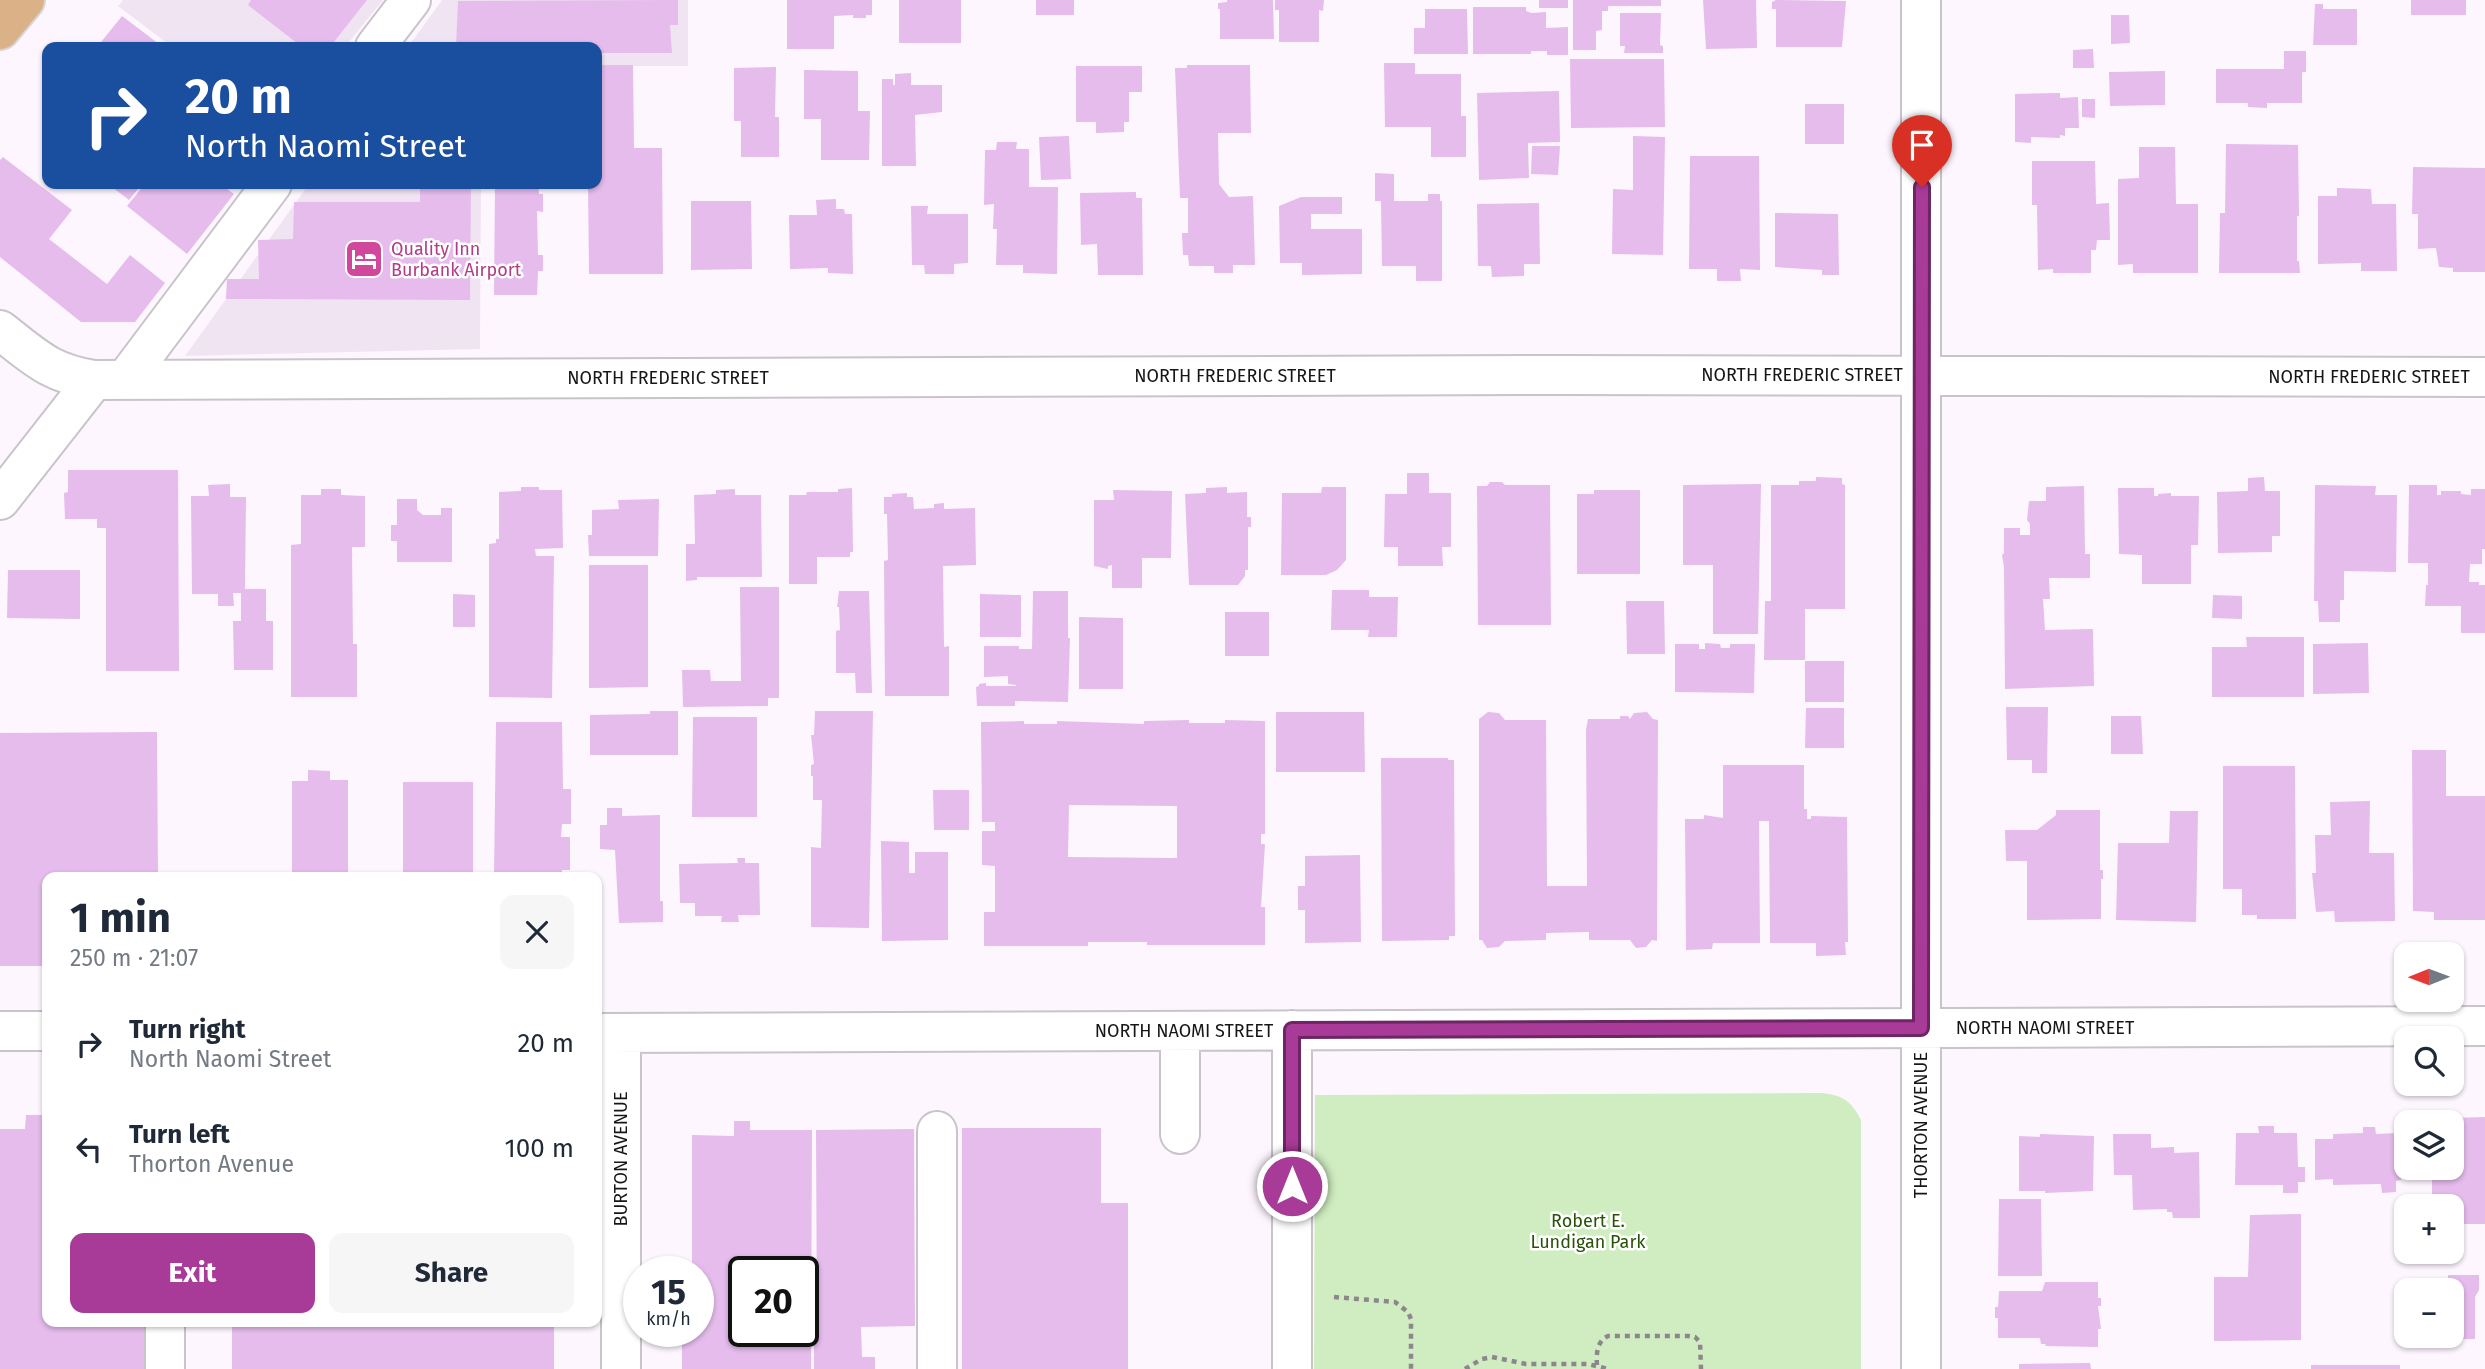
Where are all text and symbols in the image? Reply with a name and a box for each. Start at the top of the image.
text: 20 m [185,67,292,126]
icon: right [70,70,161,161]
pin [1892,115,1952,187]
icon: arrive [1903,126,1941,164]
text: North Naomi Street [185,127,466,165]
hotel icon: Quality Inn Burbank Airport [343,238,385,280]
place label: Quality Inn Burbank Airport [391,238,522,281]
street label: NORTH FREDERIC STREET [1701,364,1903,386]
street label: NORTH FREDERIC STREET [1134,365,1336,387]
street label: NORTH FREDERIC STREET [2268,366,2470,388]
street label: NORTH FREDERIC STREET [567,367,769,389]
text: 1 min [70,893,171,943]
button: close [500,895,574,969]
north arrow [2394,942,2464,1012]
map controls [2394,942,2464,1348]
text: 250 m · 21:07 [70,944,198,972]
text: Turn right [129,1014,246,1045]
street label: NORTH NAOMI STREET [1956,1017,2135,1039]
street label: NORTH NAOMI STREET [1095,1020,1274,1042]
icon: right [70,1025,108,1063]
button: search [2394,1026,2464,1096]
text: 20 m [517,1028,574,1059]
text: North Naomi Street [129,1045,331,1073]
street label: THORTON AVENUE [1910,1052,1932,1198]
street label: BURTON AVENUE [610,1091,632,1227]
button: layers [2394,1110,2464,1180]
text: Turn left [129,1119,230,1150]
icon: left [70,1130,108,1168]
text: 100 m [505,1133,574,1164]
position arrow [1255,1149,1329,1223]
text: Thorton Avenue [129,1150,294,1178]
button: + [2394,1194,2464,1264]
park label: Robert E. Lundigan Park [1530,1210,1646,1253]
button: Exit [70,1233,315,1313]
button: Share [329,1233,574,1313]
speed limit sign: 20 [728,1256,819,1347]
text: 15 [651,1271,686,1313]
button: − [2394,1278,2464,1348]
text: km/h [646,1308,691,1330]

